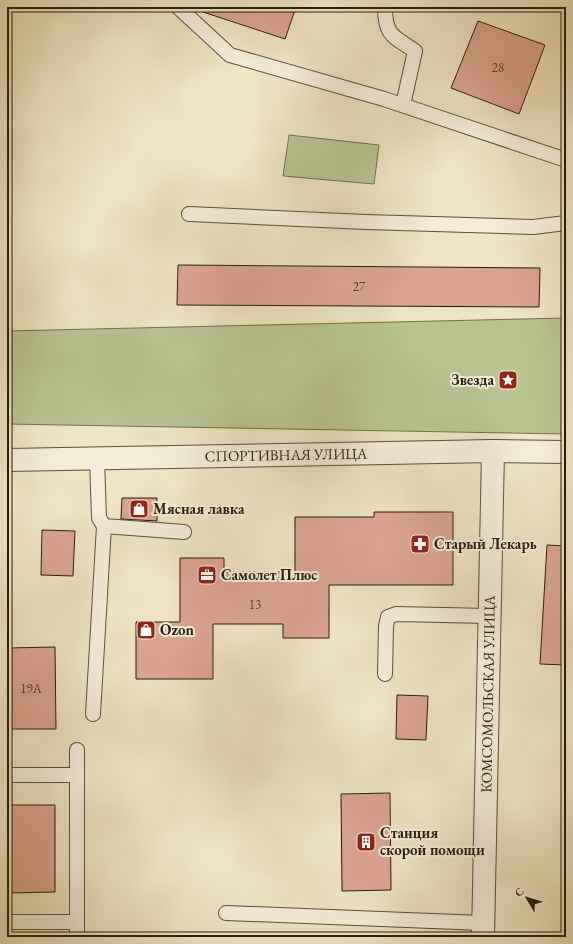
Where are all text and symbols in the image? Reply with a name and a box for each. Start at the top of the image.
house number: 28 [492,59,504,76]
house number: 27 [353,278,366,295]
place icon: Звезда [497,369,519,391]
place label: Звезда [451,370,494,389]
street label: СПОРТИВНАЯ УЛИЦА [205,444,368,465]
shop icon: Мясная лавка [128,498,150,520]
place label: Мясная лавка [153,499,245,518]
pharmacy icon: Старый Лекарь [409,533,431,555]
place label: Старый Лекарь [434,534,537,553]
office icon: Самолет Плюс [196,564,218,586]
place label: Самолет Плюс [221,565,317,584]
street label: КОМСОМОЛЬСКАЯ УЛИЦА [476,595,499,793]
house number: 13 [249,596,261,613]
shop icon: Ozon [135,619,157,641]
place label: Ozon [160,620,195,639]
house number: 19А [20,680,43,697]
place label: Станция скорой помощи [380,823,485,859]
building icon: Станция скорой помощи [355,831,377,853]
north arrow [507,878,547,918]
text: С [511,884,527,899]

